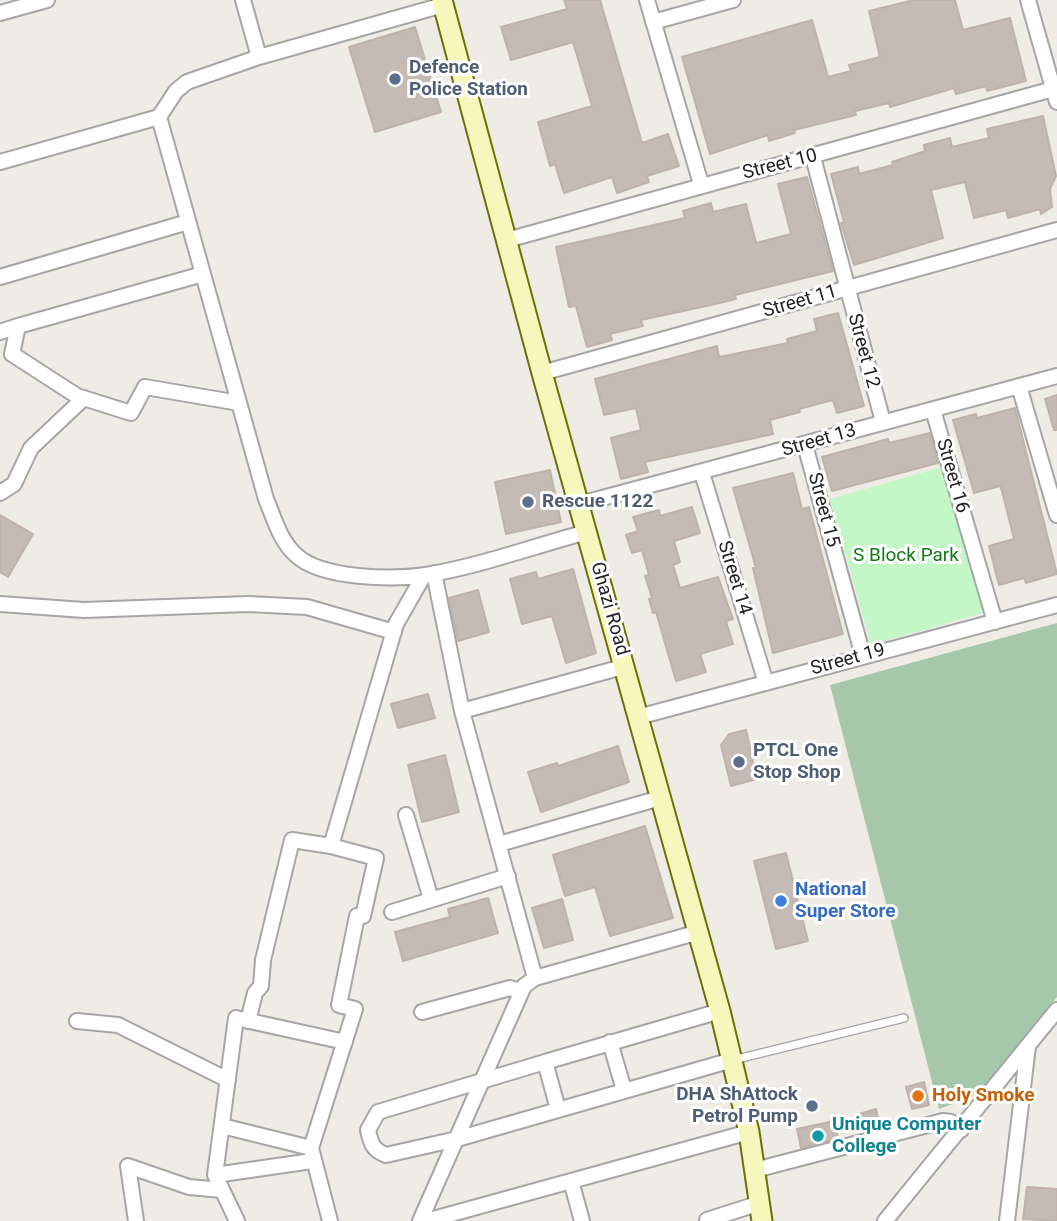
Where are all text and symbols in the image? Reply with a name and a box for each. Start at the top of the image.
place label: Defence Police Station [409,57,528,101]
marker: Defence Police Station [387,71,403,87]
street label: Street 10 [740,145,820,185]
street label: Street 11 [760,281,840,323]
street label: Street 12 [842,311,884,391]
street label: Street 13 [779,420,859,462]
street label: Street 16 [931,436,973,516]
street label: Street 15 [802,470,844,550]
place label: Rescue 1122 [542,491,653,513]
marker: Rescue 1122 [520,494,536,510]
street label: Street 14 [712,538,756,618]
park label: S Block Park [853,545,959,567]
street label: Ghazi Road [585,560,633,658]
street label: Street 19 [808,639,888,681]
place label: PTCL One Stop Shop [753,740,841,784]
marker: PTCL One Stop Shop [731,754,747,770]
place label: National Super Store [795,879,896,923]
marker: National Super Store [773,893,789,909]
place label: DHA ShAttock Petrol Pump [676,1084,798,1128]
place label: Holy Smoke [932,1085,1035,1107]
marker: Holy Smoke [910,1088,926,1104]
marker: DHA ShAttock Petrol Pump [804,1098,820,1114]
place label: Unique Computer College [832,1114,981,1158]
marker: Unique Computer College [810,1128,826,1144]

